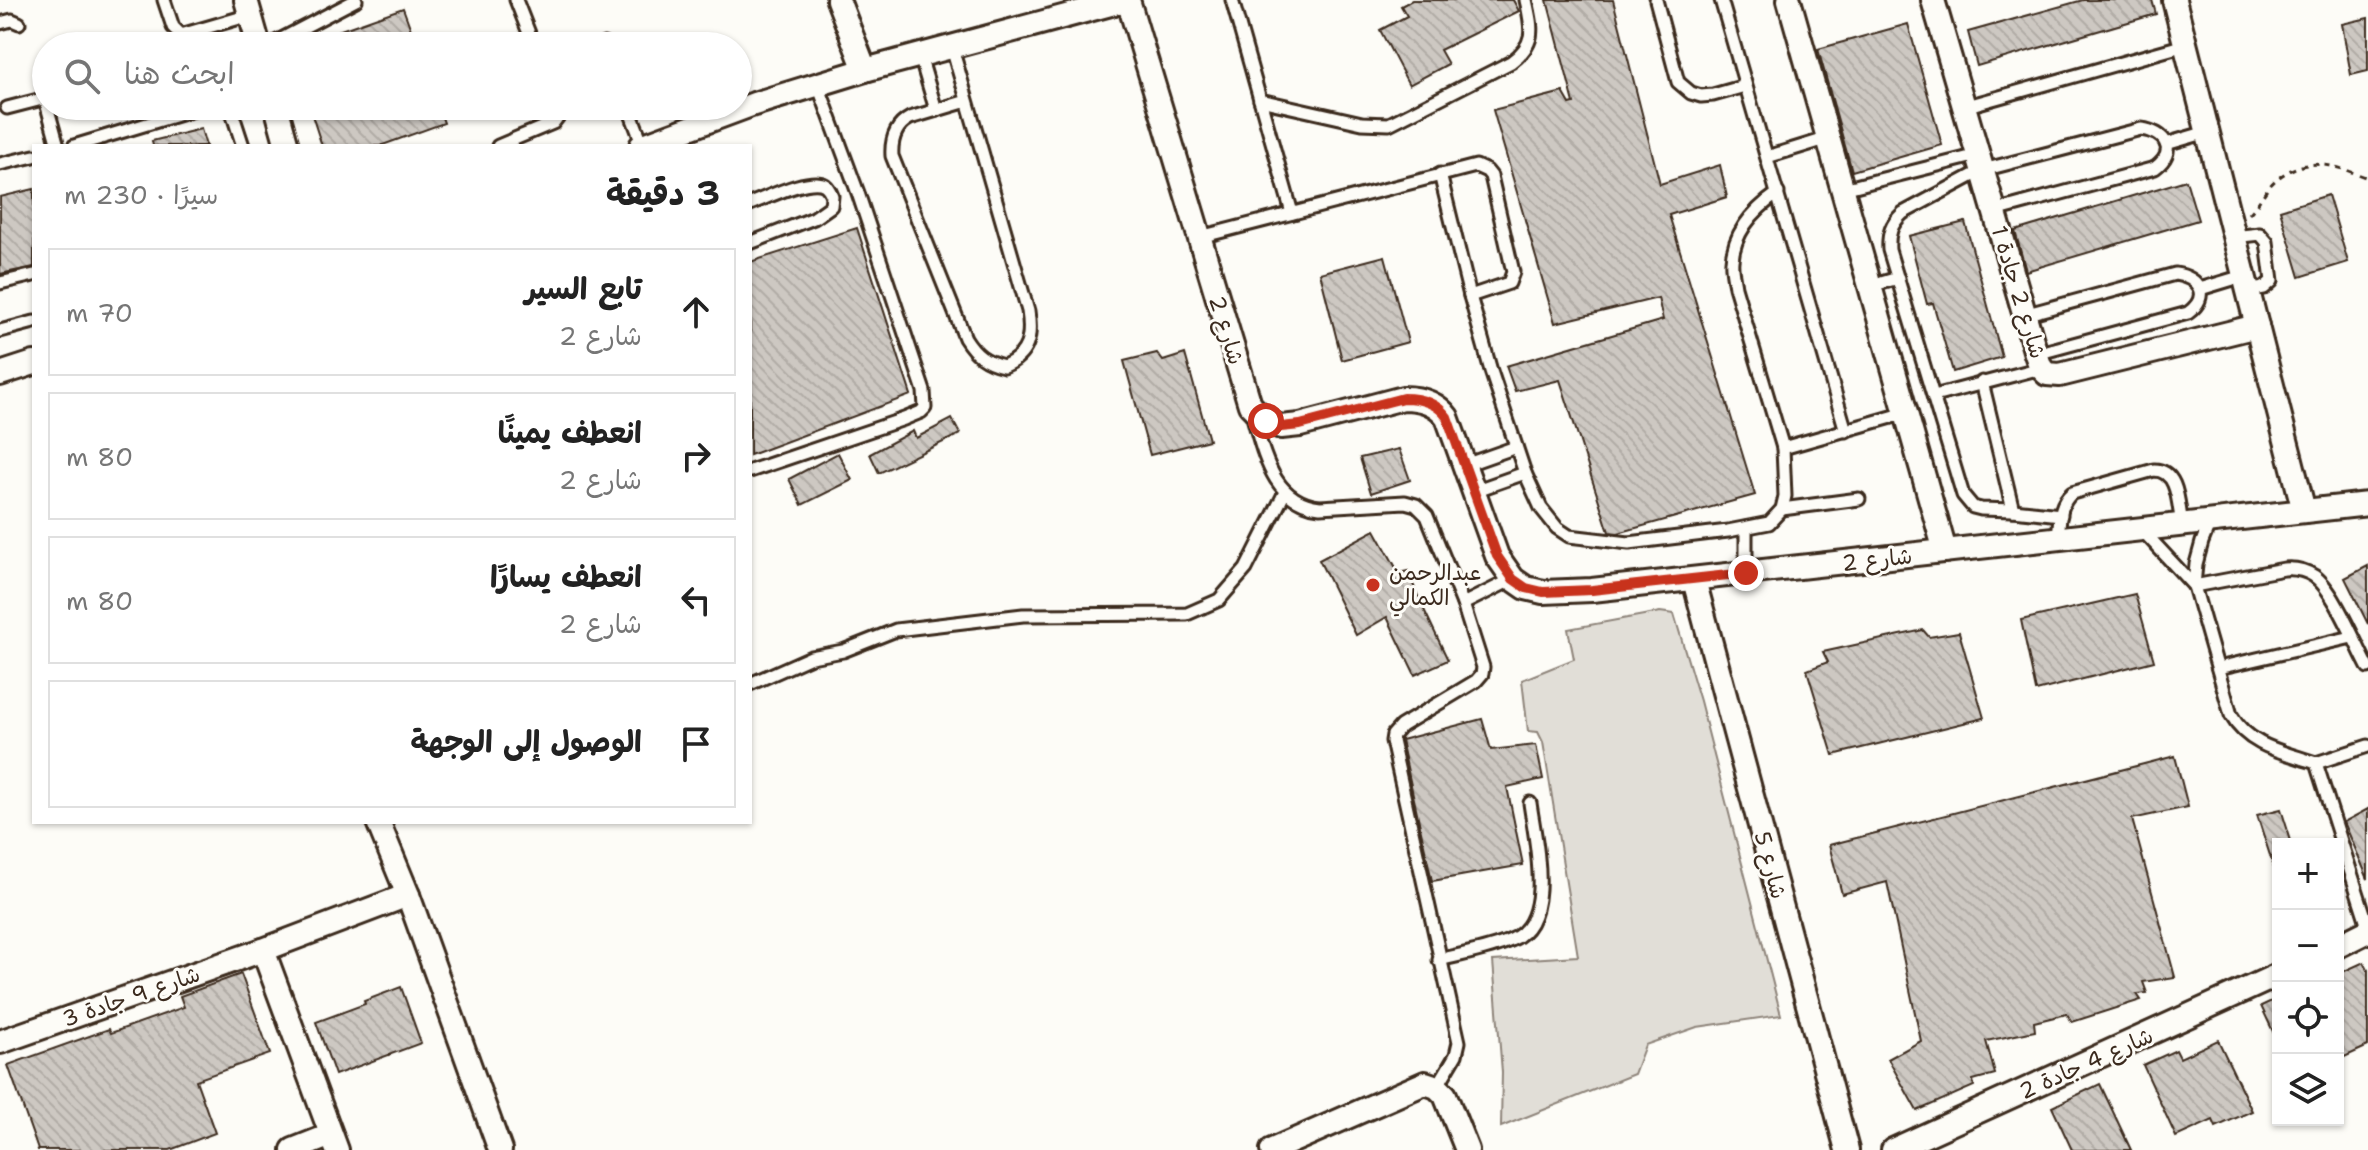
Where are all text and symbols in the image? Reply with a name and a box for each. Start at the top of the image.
search box [32,32,752,120]
text: ابحث هنا [124,53,235,94]
icon: search [60,54,104,98]
text: 3 دقيقة [606,170,720,216]
text: سيرًا · 230 m [64,177,218,212]
street label: شارع 2 جادة 1 [1984,222,2052,362]
text: تابع السير [525,268,642,309]
icon: ahead [674,290,718,334]
street label: شارع 2 [1201,292,1251,368]
text: 70 m [66,295,133,330]
text: شارع 2 [559,318,642,353]
route start [1248,403,1284,439]
text: انعطف يمينًا [498,412,642,453]
icon: right [674,434,718,478]
text: 80 m [66,439,133,474]
text: شارع 2 [559,462,642,497]
street label: شارع 2 [1840,541,1914,579]
route end [1728,555,1764,591]
text: انعطف يسارًا [490,556,642,597]
place label: عبدالرحمن الكمالي [1389,558,1481,617]
marker: عبدالرحمن الكمالي [1364,576,1382,594]
icon: left [674,578,718,622]
text: 80 m [66,583,133,618]
text: شارع 2 [559,606,642,641]
text: الوصول إلى الوجهة [410,721,642,762]
icon: arrive [674,722,718,766]
street label: شارع 5 [1747,828,1793,902]
map controls [2272,838,2344,1126]
button: + [2272,838,2344,910]
button: − [2272,910,2344,982]
street label: شارع 9 جادة 3 [58,959,204,1035]
button: locate [2272,982,2344,1054]
street label: شارع 4 جادة 2 [2015,1021,2158,1107]
button: layers [2272,1054,2344,1126]

